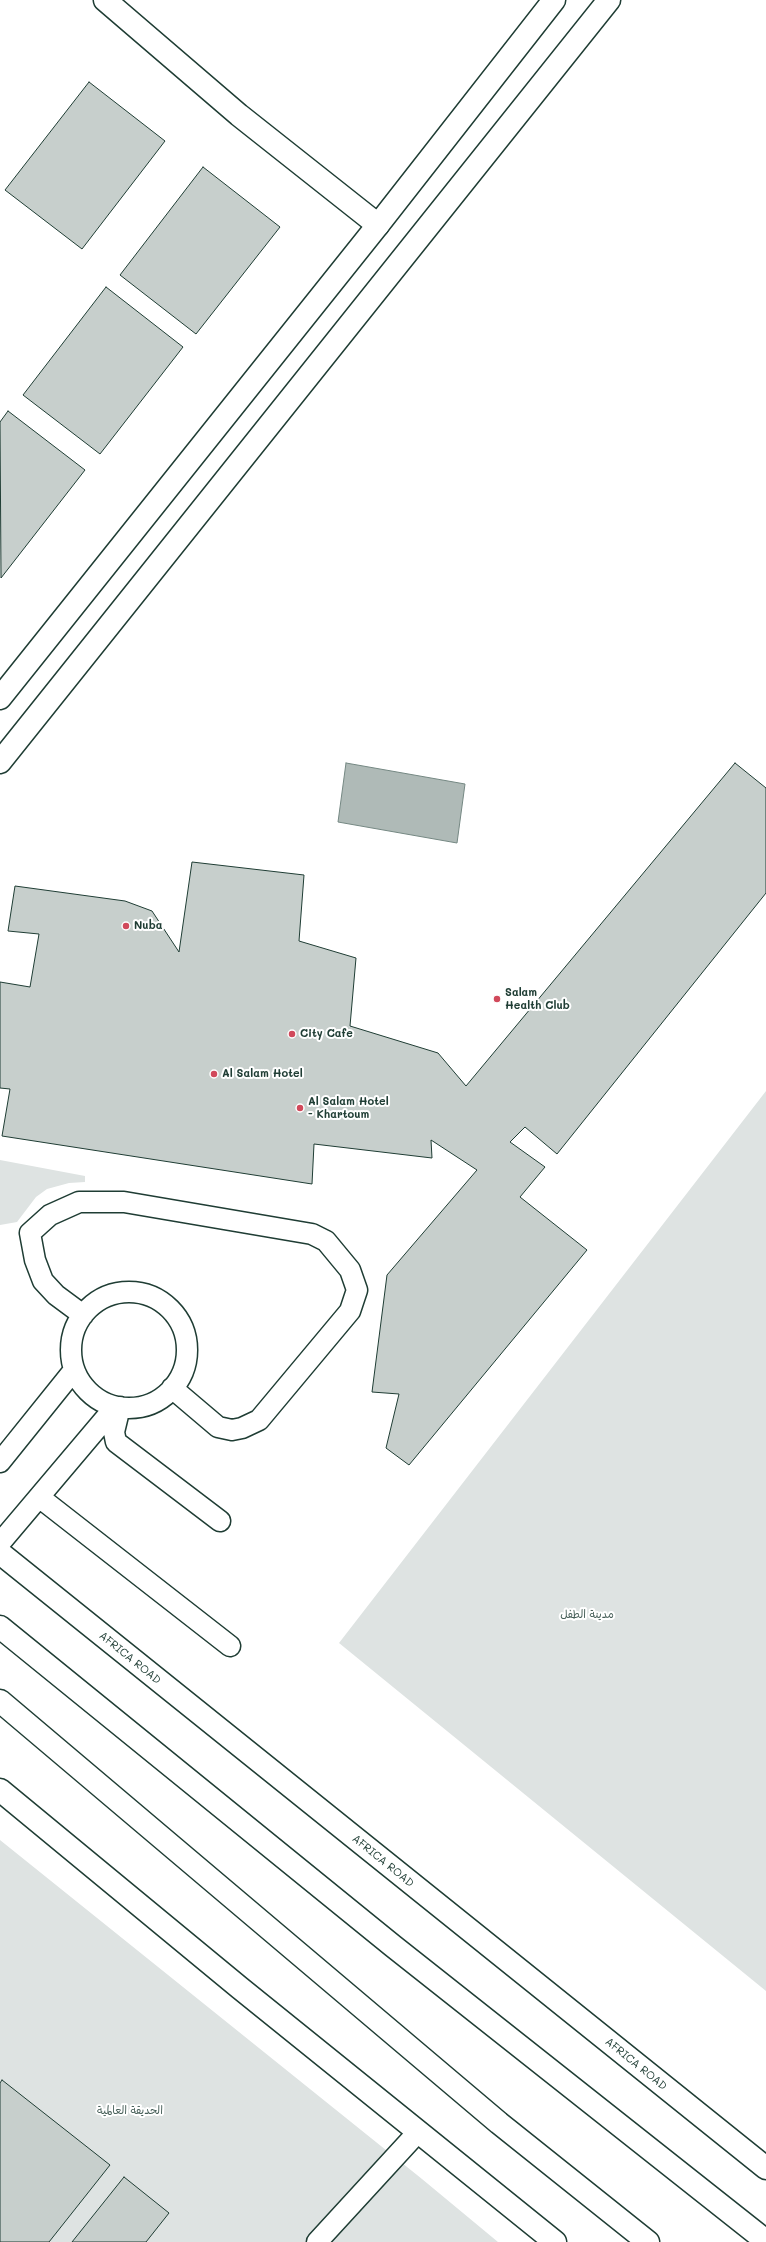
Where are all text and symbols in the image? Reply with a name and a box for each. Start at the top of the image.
place label: Nuba [134,919,162,933]
marker: Nuba [121,921,131,931]
place label: Salam Health Club [505,986,570,1012]
marker: Salam Health Club [492,994,502,1004]
place label: City Cafe [300,1027,353,1041]
marker: City Cafe [287,1029,297,1039]
place label: Al Salam Hotel [222,1067,303,1081]
marker: Al Salam Hotel [209,1069,219,1079]
place label: Al Salam Hotel - Khartoum [308,1095,389,1121]
marker: Al Salam Hotel - Khartoum [295,1103,305,1113]
park label: مدينة الطفل [560,1608,614,1622]
street label: AFRICA ROAD [96,1629,164,1687]
street label: AFRICA ROAD [349,1832,417,1890]
street label: AFRICA ROAD [602,2035,670,2093]
park label: الحديقة العالمية [97,2104,163,2118]

